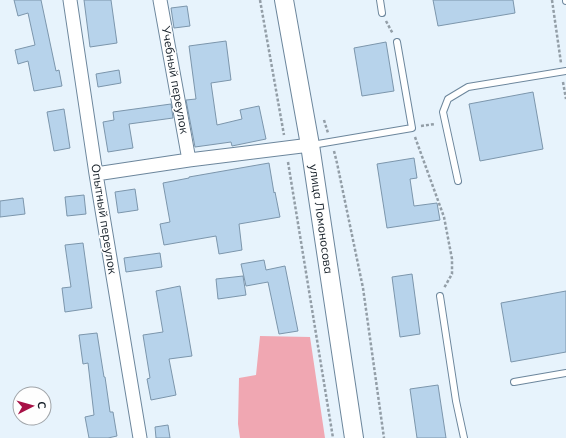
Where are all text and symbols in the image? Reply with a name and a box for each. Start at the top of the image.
street label: Учебный переулок [158,24,192,135]
street label: Опытный переулок [88,163,121,276]
street label: улица Ломоносова [306,163,337,275]
north arrow [12,386,52,426]
text: С [35,400,49,410]

